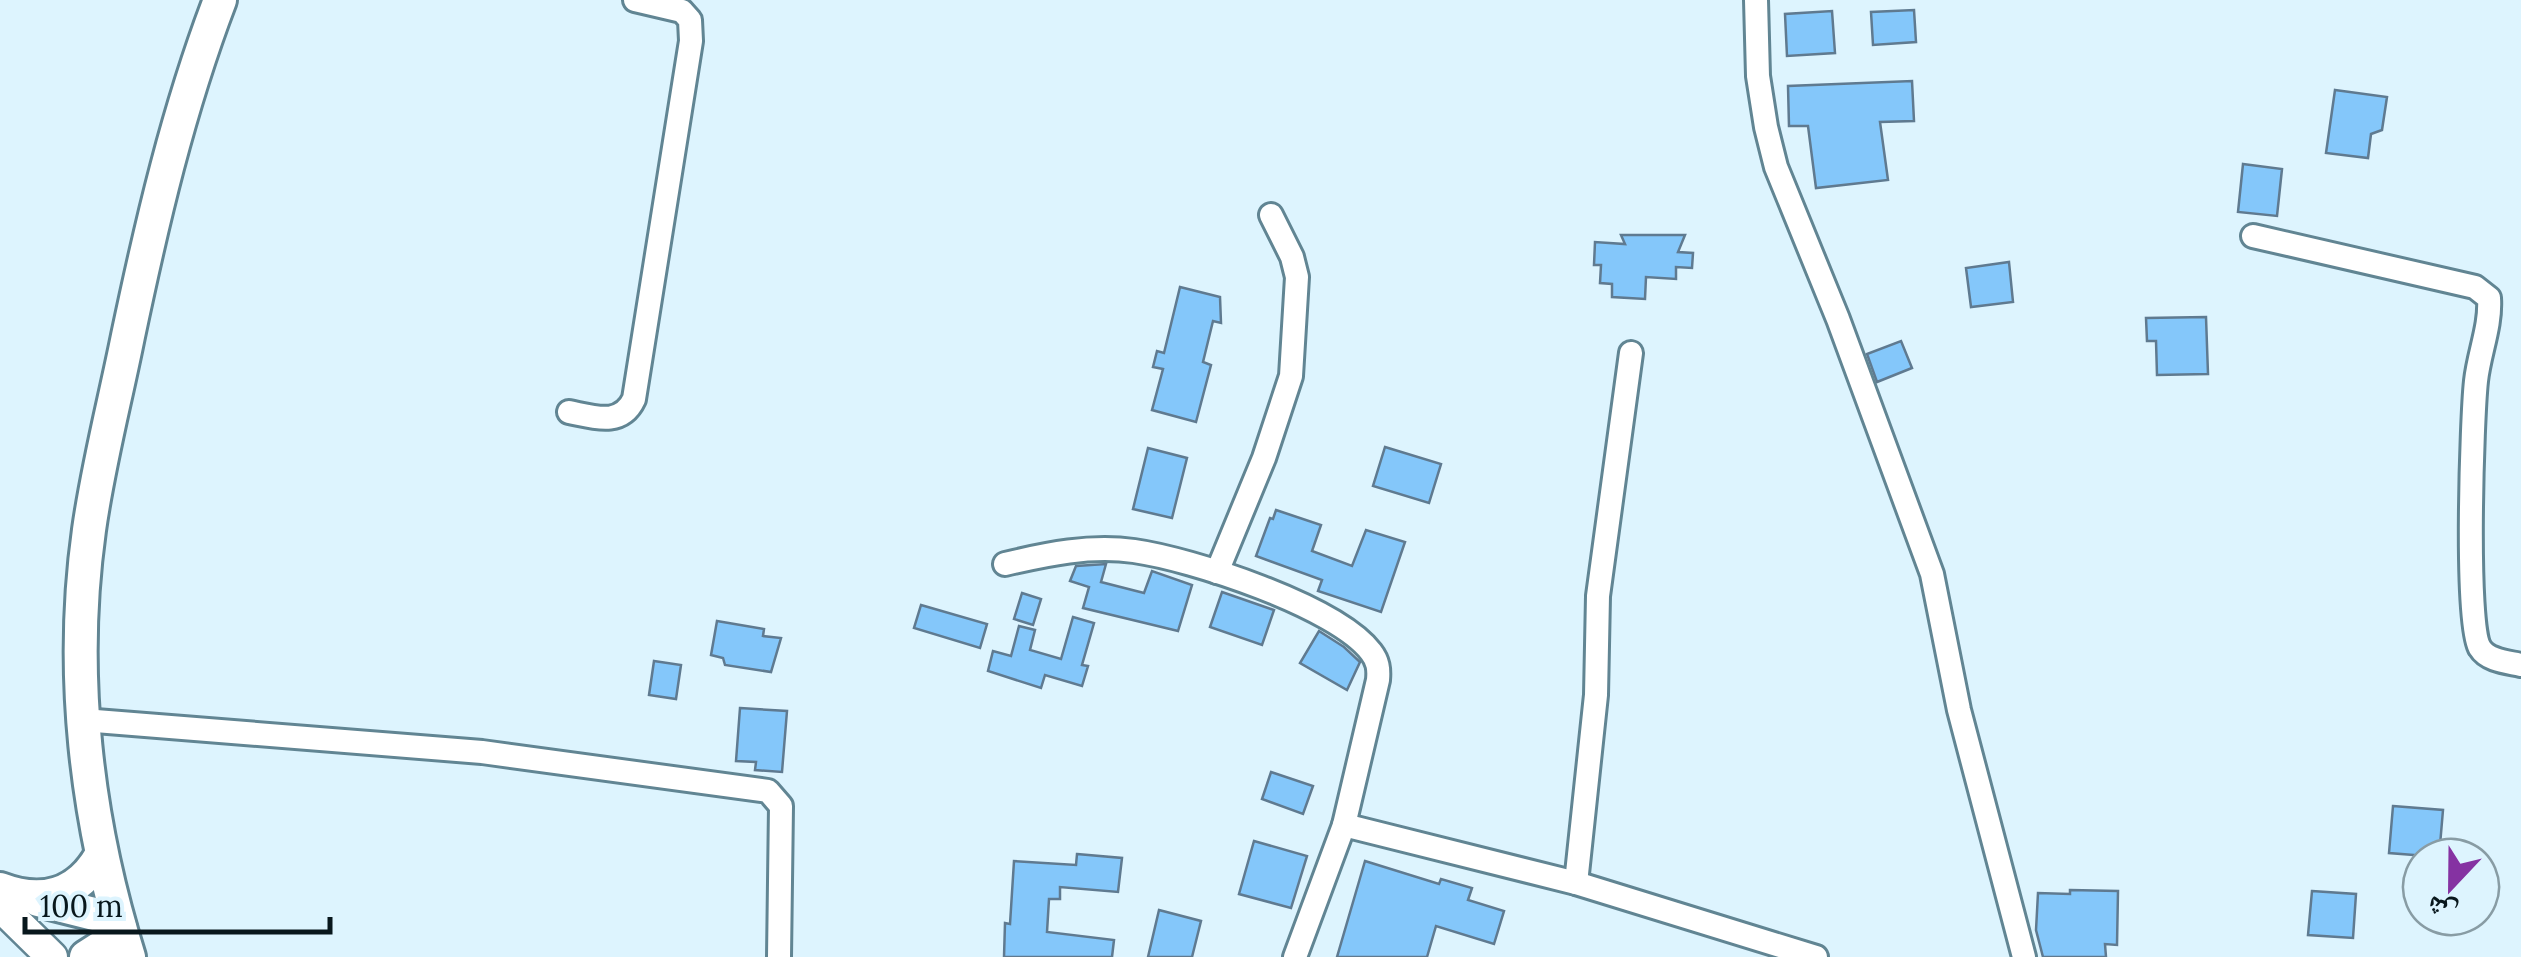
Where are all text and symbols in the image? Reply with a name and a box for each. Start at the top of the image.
north arrow [2401,837,2501,937]
scale bar [25,872,330,934]
text: 100 m [40,887,123,925]
text: ش [2421,888,2462,932]

